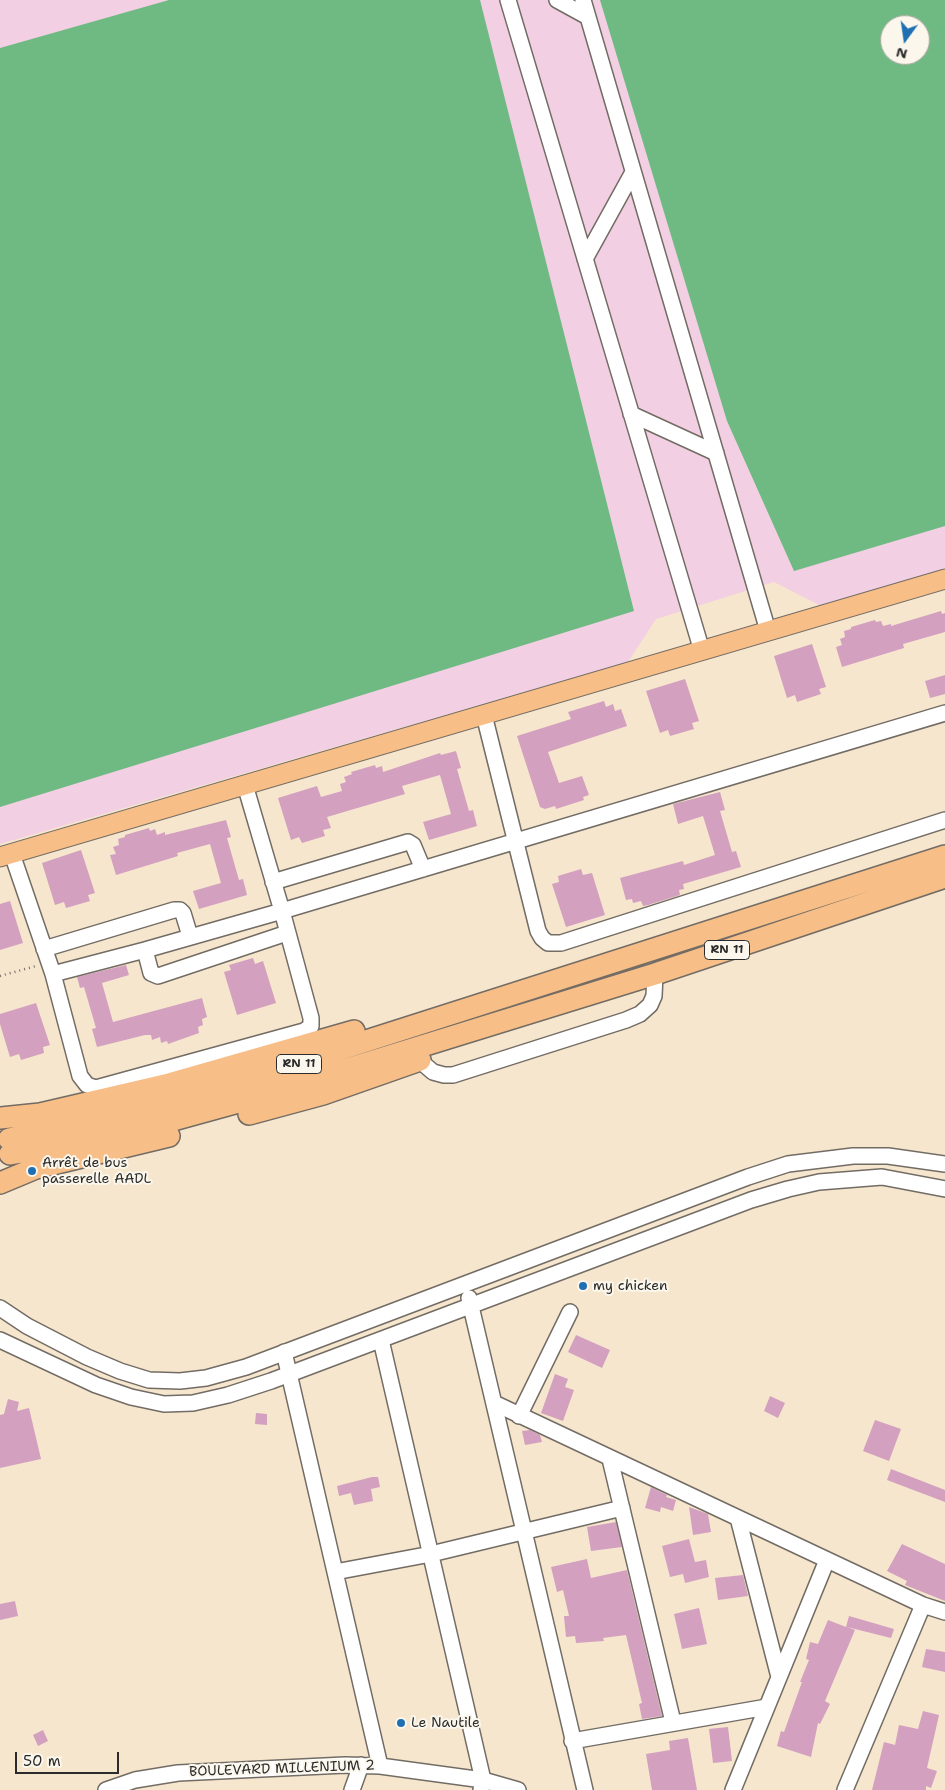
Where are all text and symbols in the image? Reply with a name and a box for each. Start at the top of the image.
north arrow [880,15,930,65]
text: N [894,44,909,64]
road number: RN 11 [704,940,750,960]
road number: RN 11 [276,1054,322,1074]
place label: Arrêt de bus passerelle AADL [42,1155,151,1188]
marker: Arrêt de bus passerelle AADL [26,1165,38,1177]
place label: my chicken [593,1278,668,1294]
marker: my chicken [577,1280,589,1292]
place label: Le Nautile [411,1715,480,1731]
marker: Le Nautile [395,1717,407,1729]
scale bar [18,1742,121,1774]
text: 50 m [23,1751,61,1771]
street label: BOULEVARD MILLENIUM 2 [189,1757,375,1781]

